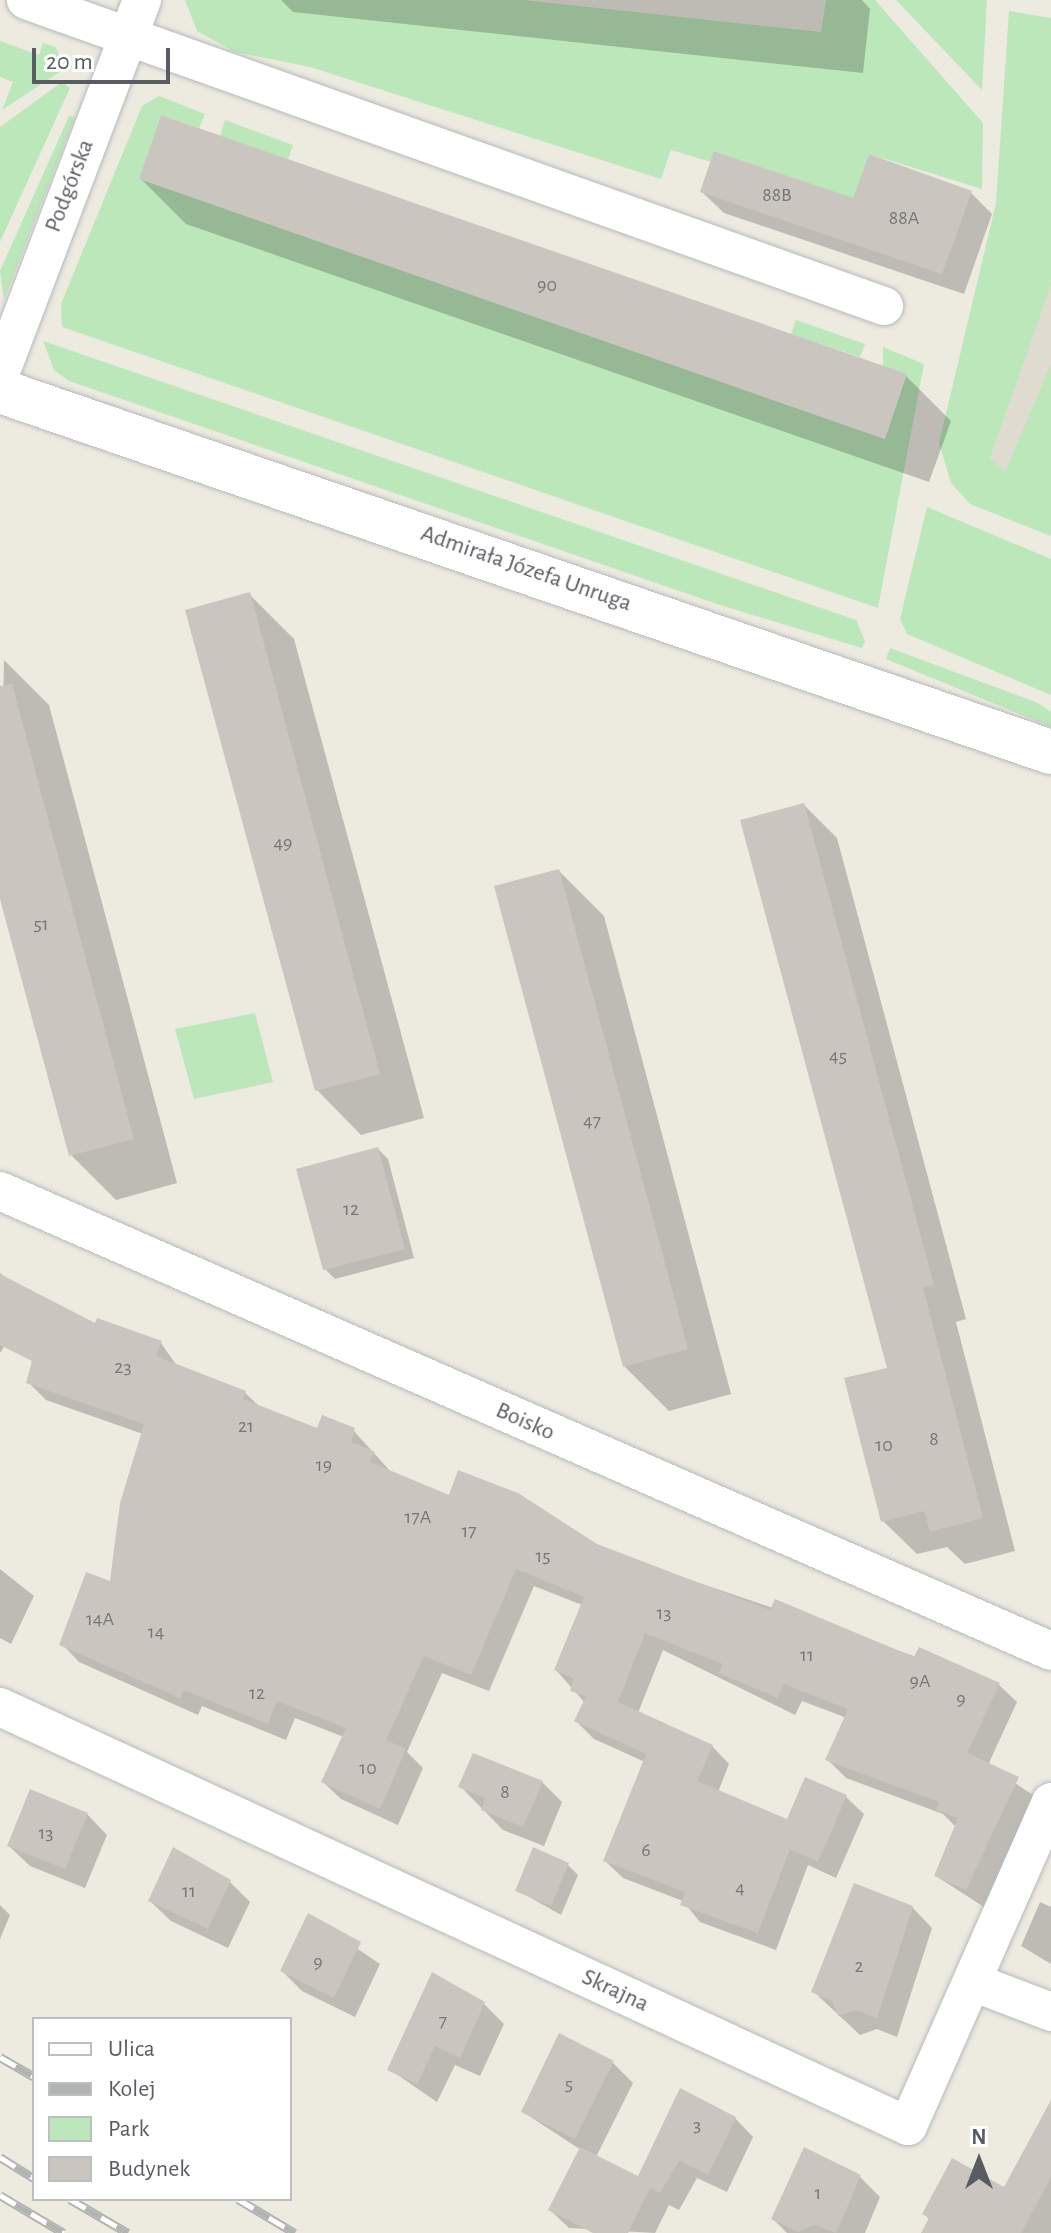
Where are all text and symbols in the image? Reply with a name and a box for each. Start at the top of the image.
scale bar [36,32,174,82]
text: 20 m [46,50,93,74]
street label: Podgórska [39,136,101,236]
house number: 88B [762,183,792,207]
house number: 88A [889,206,919,230]
house number: 90 [537,273,557,297]
street label: Admirała Józefa Unruga [417,519,635,619]
house number: 49 [273,831,293,855]
house number: 51 [33,912,49,936]
house number: 45 [829,1044,847,1068]
house number: 47 [583,1109,601,1133]
house number: 12 [343,1197,359,1221]
house number: 23 [114,1355,132,1379]
street label: Boisko [491,1396,559,1448]
house number: 21 [238,1414,254,1438]
house number: 8 [929,1427,939,1451]
house number: 10 [875,1433,893,1457]
house number: 19 [316,1453,332,1477]
house number: 17A [405,1505,431,1529]
house number: 17 [461,1519,477,1543]
house number: 15 [535,1544,551,1568]
house number: 13 [656,1601,672,1625]
house number: 14A [86,1607,114,1631]
house number: 14 [148,1620,164,1644]
house number: 11 [800,1643,814,1667]
house number: 9A [910,1669,930,1693]
house number: 12 [249,1681,265,1705]
house number: 9 [956,1687,966,1711]
house number: 10 [359,1756,377,1780]
house number: 8 [500,1780,510,1804]
house number: 13 [38,1821,54,1845]
house number: 6 [641,1838,651,1862]
house number: 4 [735,1876,745,1900]
house number: 11 [182,1879,196,1903]
house number: 9 [313,1950,323,1974]
house number: 2 [854,1954,864,1978]
street label: Skrajna [577,1963,653,2019]
house number: 7 [439,2009,447,2033]
legend [32,2017,292,2201]
text: Ulica [108,2037,155,2061]
house number: 5 [565,2072,573,2096]
text: Kolej [108,2077,156,2101]
house number: 3 [693,2113,701,2137]
text: Park [108,2117,149,2141]
north arrow [939,2121,1019,2201]
text: N [971,2126,987,2148]
text: Budynek [108,2157,190,2181]
house number: 1 [815,2181,821,2205]

